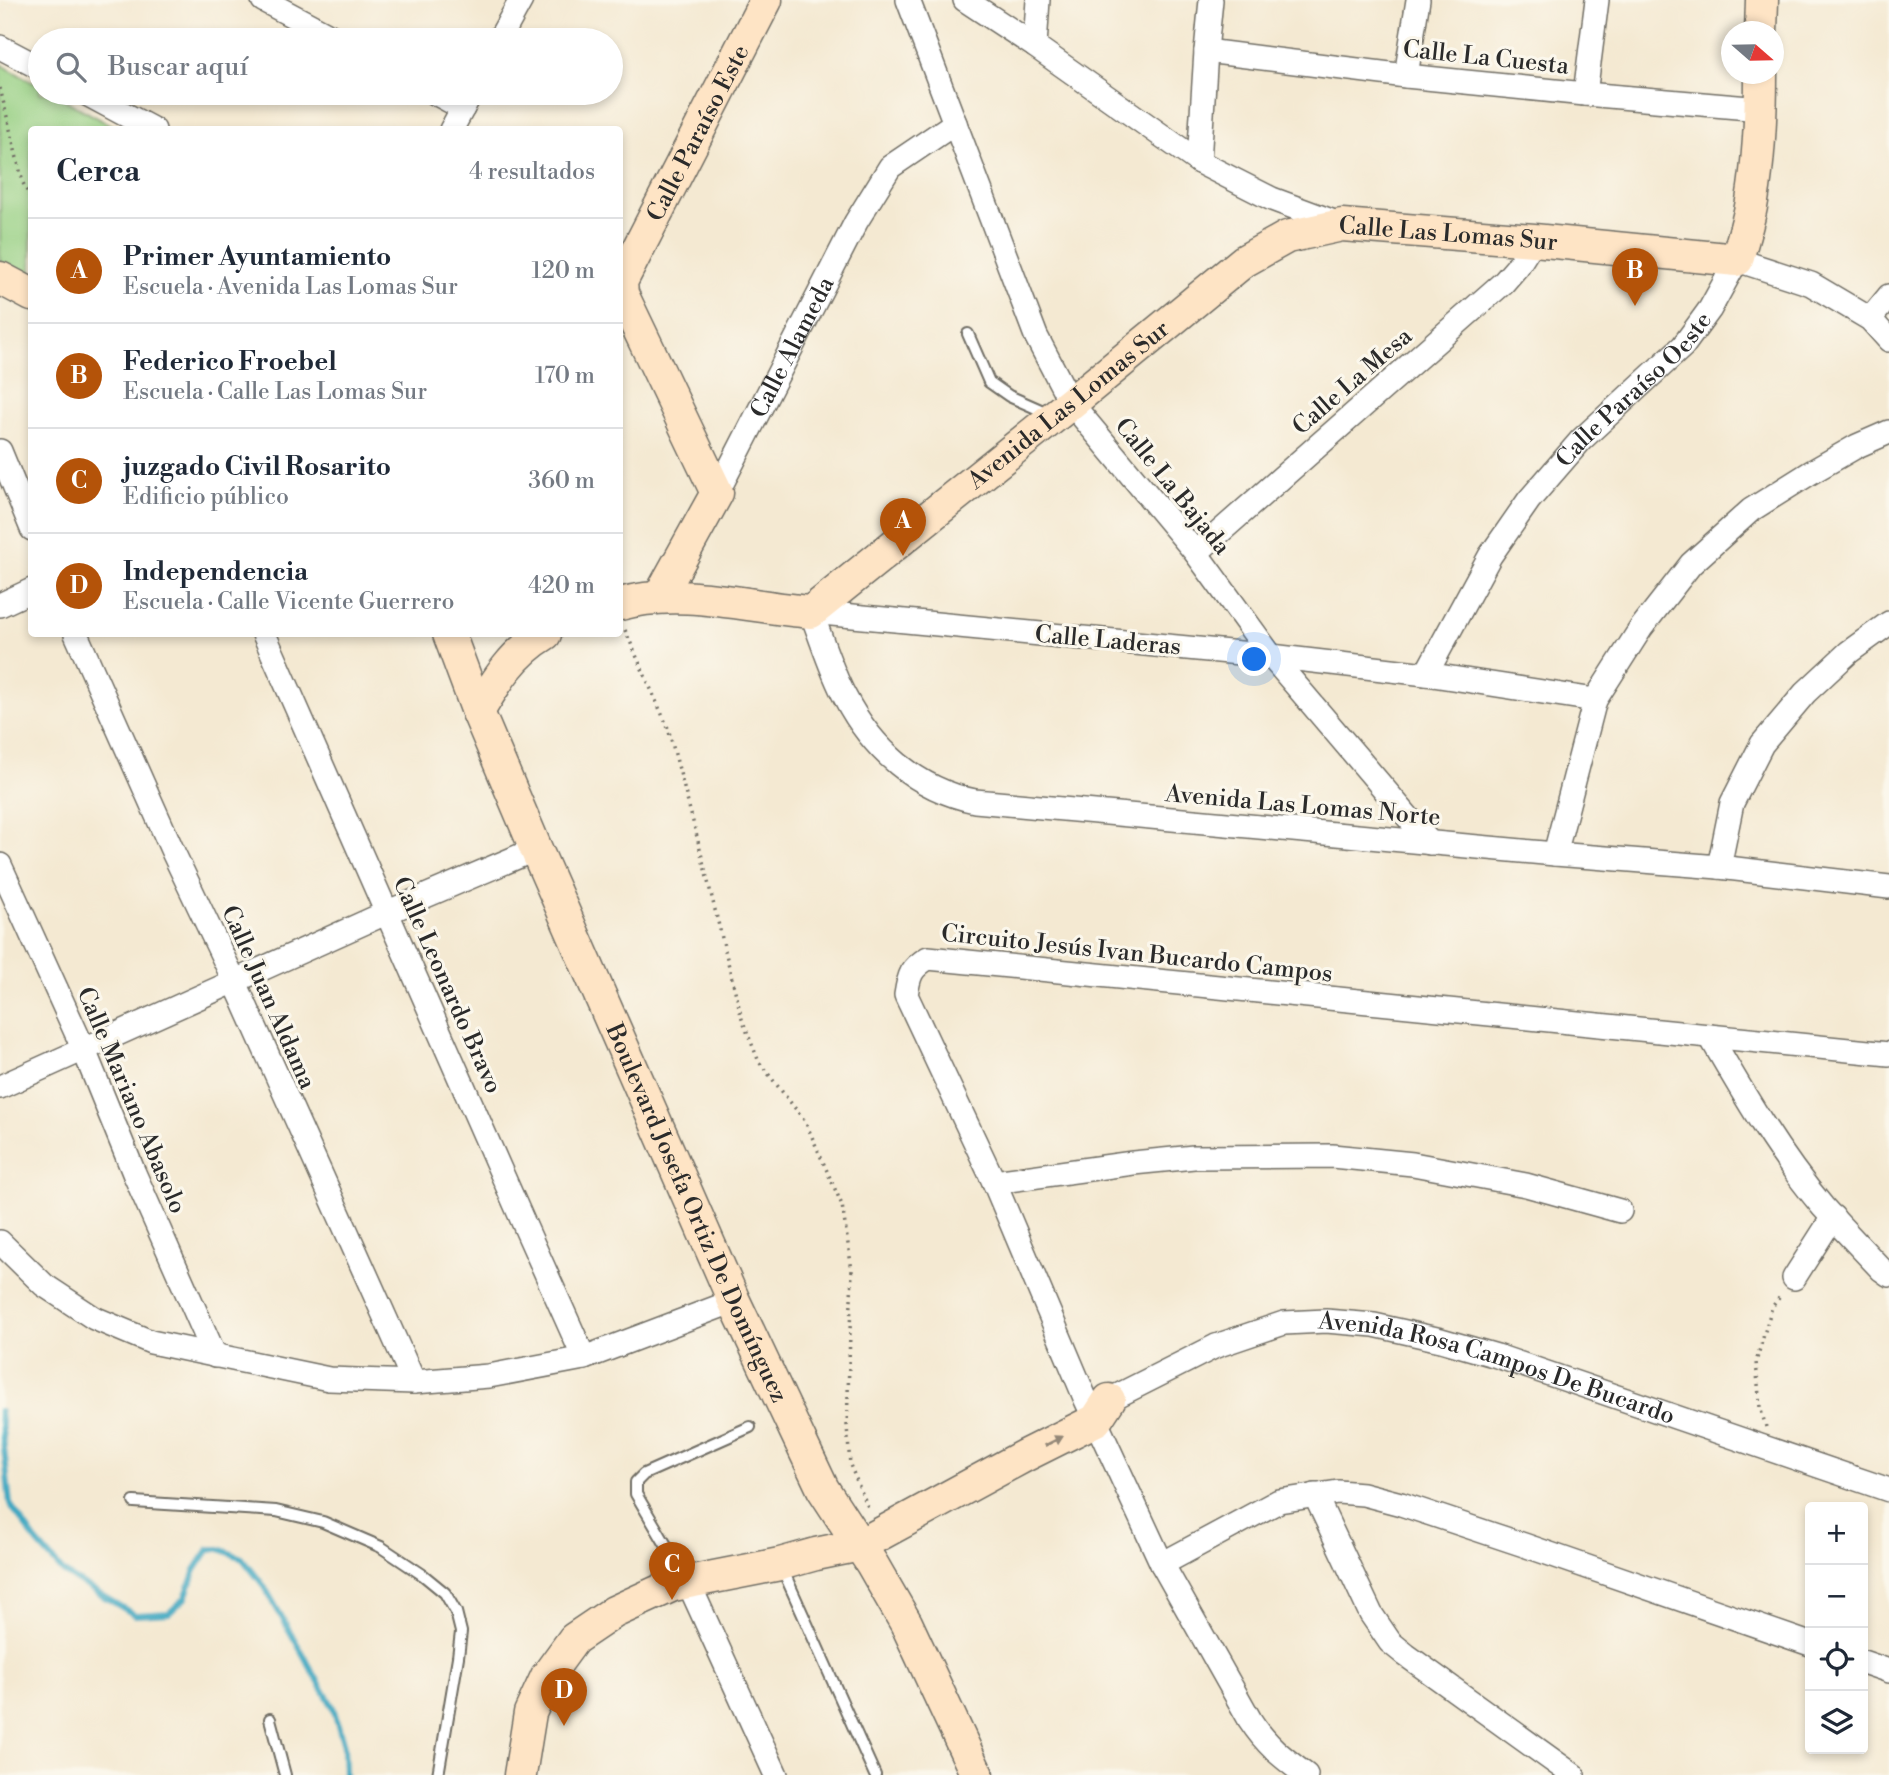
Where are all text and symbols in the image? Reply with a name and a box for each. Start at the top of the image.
north arrow [1721,21,1784,84]
search box [28,28,623,105]
street label: Calle La Cuesta [1401,34,1571,82]
street label: Calle Paraíso Este [641,40,756,227]
icon: search [52,48,90,86]
text: Buscar aquí [108,51,248,83]
text: Cerca [56,153,140,191]
text: 4 resultados [469,158,595,186]
street label: Calle Las Lomas Sur [1338,211,1559,258]
text: Primer Ayuntamiento [123,241,391,273]
pin: B [1612,248,1658,306]
text: A [71,257,87,285]
text: 120 m [531,257,595,285]
street label: Calle Alameda [744,271,842,423]
text: Escuela · Avenida Las Lomas Sur [123,273,458,301]
street label: Calle Paraíso Oeste [1550,306,1719,474]
street label: Avenida Las Lomas Sur [961,314,1176,497]
street label: Calle La Mesa [1287,321,1419,442]
text: Federico Froebel [123,346,337,378]
text: B [70,362,88,390]
text: 170 m [535,362,595,390]
text: Escuela · Calle Las Lomas Sur [123,378,427,406]
street label: Calle La Bajada [1108,412,1237,562]
text: juzgado Civil Rosarito [123,451,391,483]
text: C [71,467,87,495]
text: 360 m [528,467,595,495]
text: Edificio público [123,483,289,511]
pin: A [880,498,926,556]
text: Independencia [123,556,308,588]
text: D [70,572,88,600]
text: 420 m [528,572,595,600]
text: Escuela · Calle Vicente Guerrero [123,588,454,616]
street label: Calle Laderas [1034,620,1182,662]
your location [1237,642,1271,676]
street label: Avenida Las Lomas Norte [1163,779,1442,833]
street label: Calle Leonardo Bravo [386,872,508,1098]
street label: Calle Juan Aldama [214,901,322,1095]
street label: Circuito Jesús Ivan Bucardo Campos [940,919,1334,989]
street label: Calle Mariano Abasolo [70,983,192,1218]
street label: Boulevard Josefa Ortiz De Domínguez [598,1018,794,1408]
street label: Avenida Rosa Campos De Bucardo [1316,1306,1679,1432]
one-way arrow [1044,1436,1064,1447]
map controls [1805,1502,1868,1754]
button: + [1805,1502,1868,1565]
pin: C [649,1542,695,1600]
button: − [1805,1565,1868,1628]
button: locate [1805,1628,1868,1691]
pin: D [541,1668,587,1726]
button: layers [1805,1691,1868,1754]

